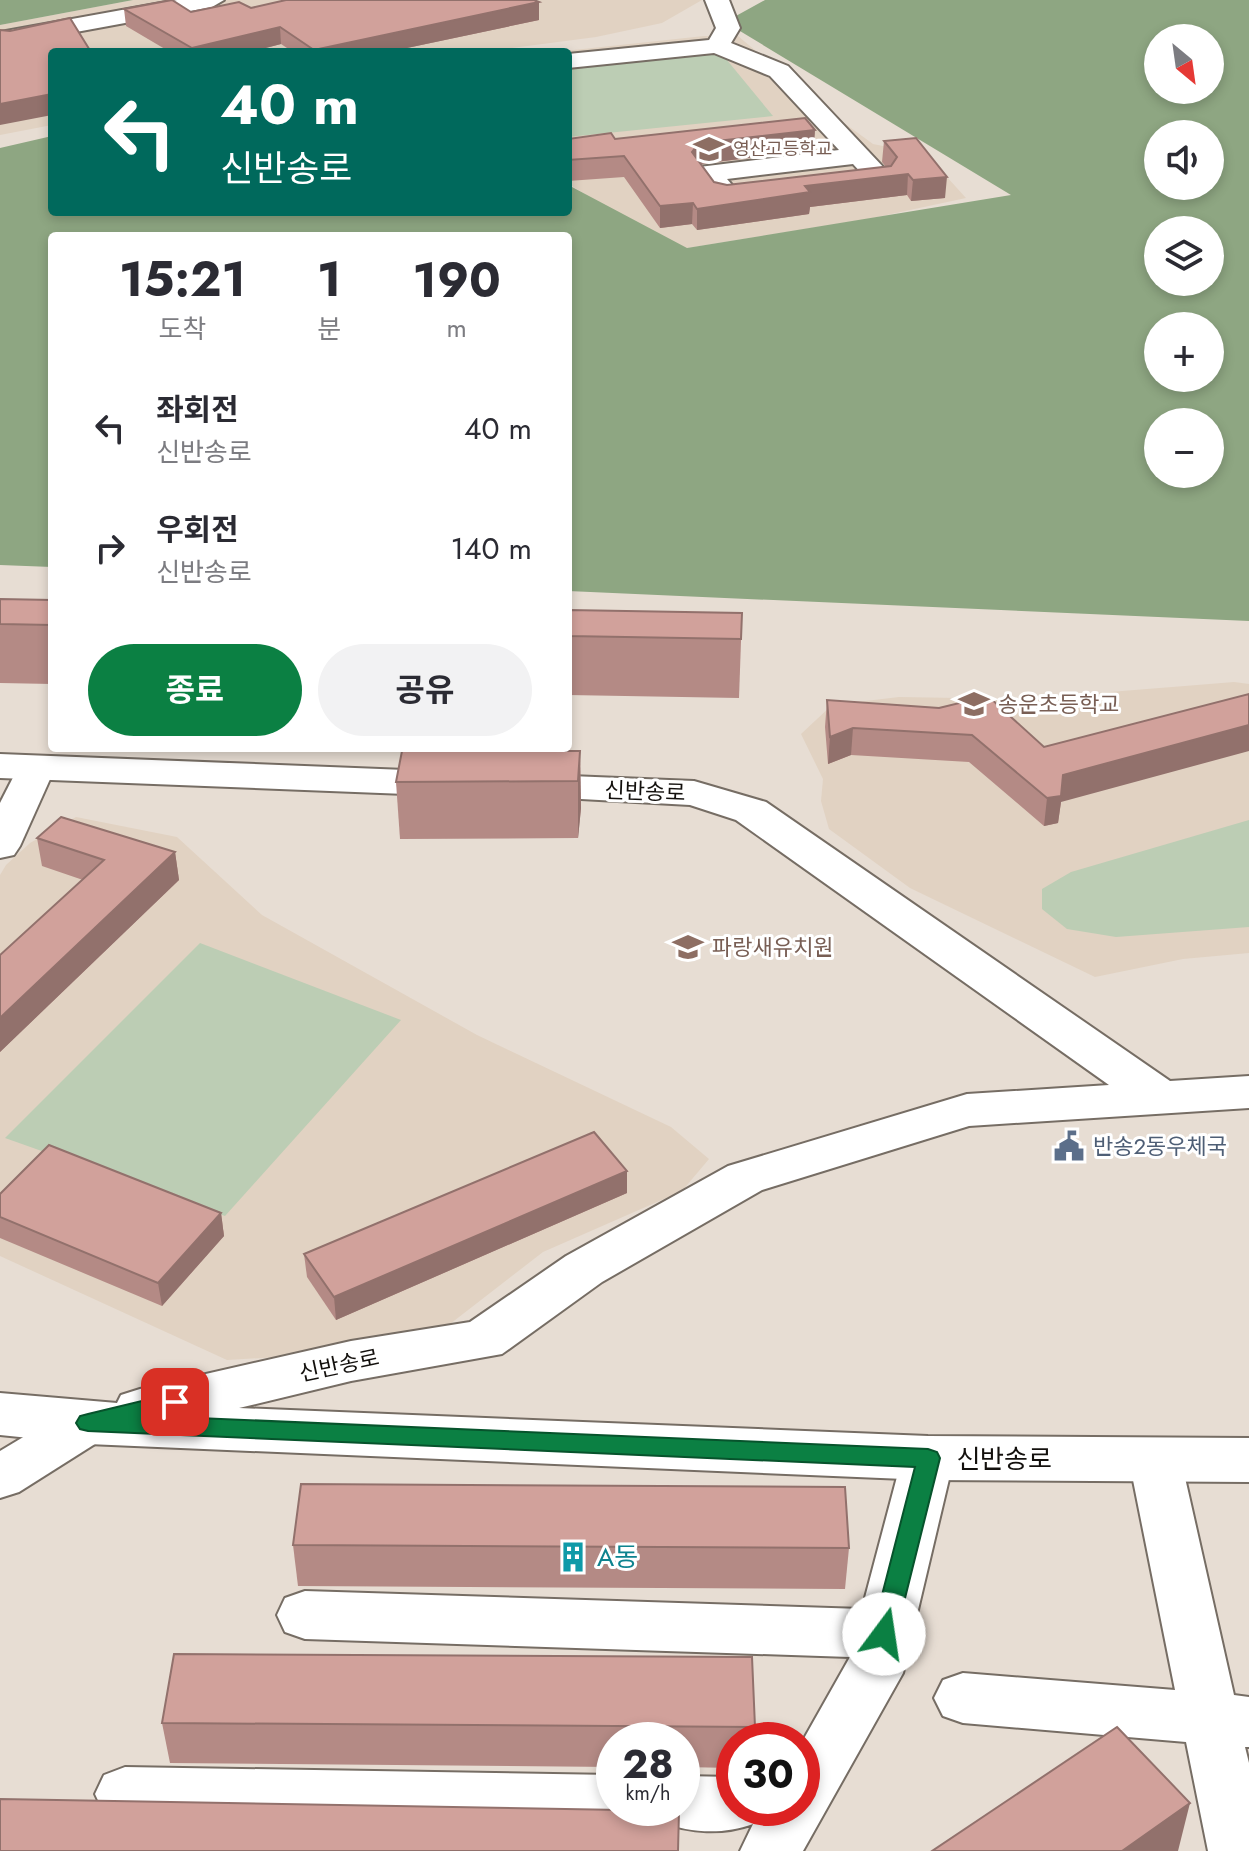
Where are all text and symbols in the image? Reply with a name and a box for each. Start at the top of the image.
north arrow [1144,24,1224,104]
map controls [1144,24,1224,488]
text: 40 m [220,64,359,145]
icon: left [88,80,192,184]
button: sound [1144,120,1224,200]
school or university icon: 영산고등학교 [692,132,726,166]
place label: 영산고등학교 [733,136,832,162]
text: 신반송로 [220,142,352,194]
button: layers [1144,216,1224,296]
text: 15:21 [119,245,246,314]
text: 1 [317,245,341,314]
text: 190 [413,246,501,315]
text: m [447,309,467,347]
text: 도착 [159,310,206,348]
text: 분 [317,310,341,348]
button: + [1144,312,1224,392]
text: 좌회전 [156,388,239,431]
icon: left [88,406,132,450]
text: 40 m [464,407,532,450]
button: − [1144,408,1224,488]
text: 신반송로 [156,433,252,471]
text: 우회전 [156,508,239,551]
icon: right [88,526,132,570]
text: 140 m [451,527,532,570]
text: 신반송로 [156,553,252,591]
button: 종료 [88,644,302,736]
button: 공유 [318,644,532,736]
school or university icon: 송운초등학교 [957,687,991,721]
place label: 송운초등학교 [998,688,1119,720]
street label: 신반송로 [604,774,686,808]
school or university icon: 파랑새유치원 [671,930,705,964]
place label: 파랑새유치원 [712,931,833,963]
public building icon: 반송2동우체국 [1052,1129,1086,1163]
place label: 반송2동우체국 [1093,1130,1227,1162]
street label: 신반송로 [296,1341,382,1389]
pin [141,1368,209,1436]
icon: arrive [153,1380,197,1424]
street label: 신반송로 [956,1440,1052,1478]
place label: A동 [597,1538,638,1576]
building icon: A동 [556,1540,590,1574]
position arrow [842,1592,926,1676]
speed limit sign: 30 [716,1722,820,1826]
text: 28 [622,1735,674,1793]
text: km/h [625,1779,671,1808]

